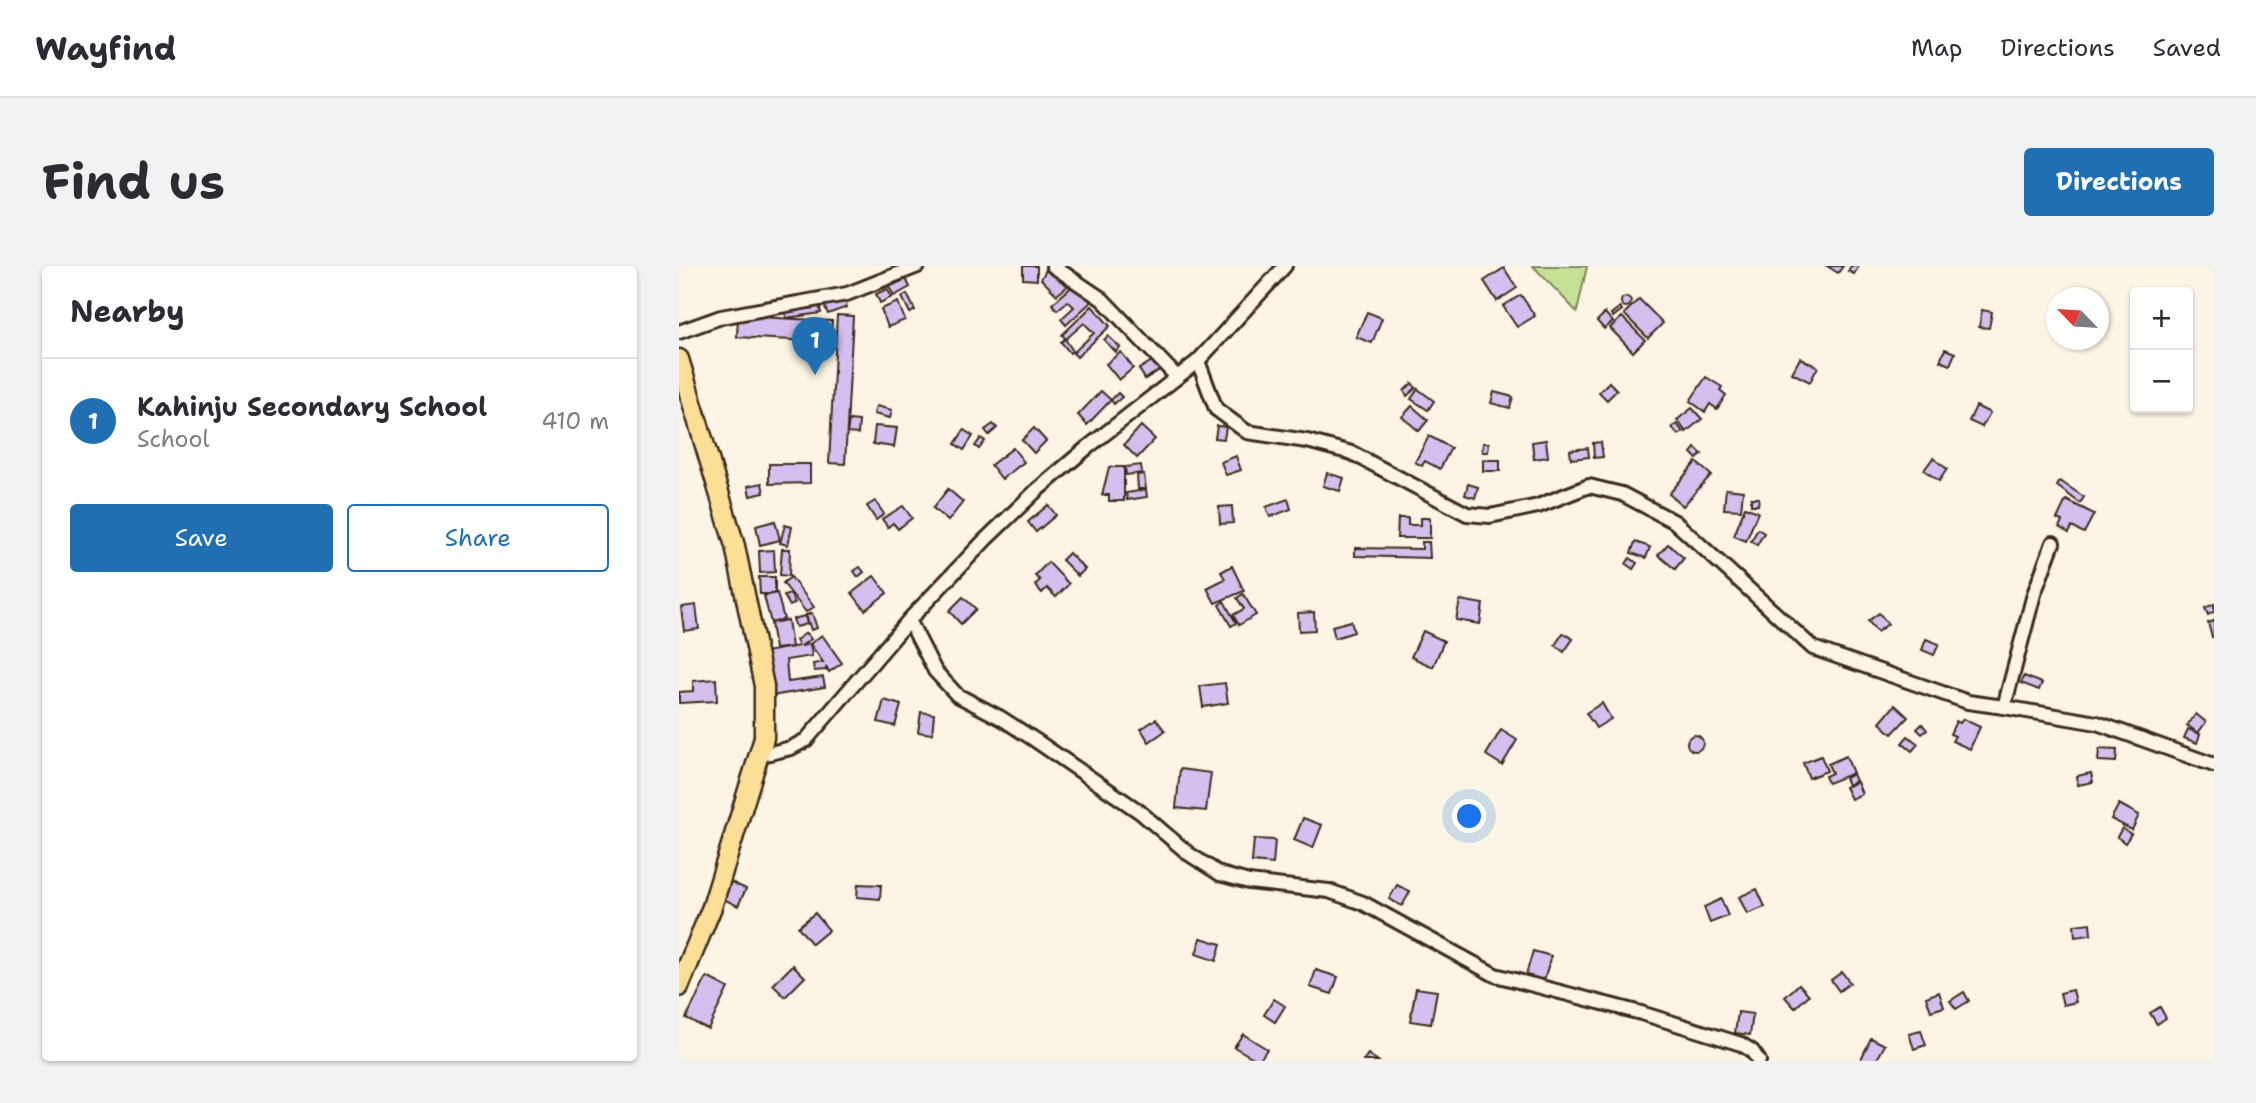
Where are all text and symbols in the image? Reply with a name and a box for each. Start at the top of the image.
text: Wayfind [35,26,176,71]
text: Map [1911,32,1962,64]
text: Directions [2000,32,2115,64]
text: Saved [2153,32,2221,64]
button: Directions [2024,148,2214,216]
text: Find us [42,149,225,215]
north arrow [2046,287,2109,350]
map controls [2130,287,2193,413]
button: + [2130,287,2193,350]
text: Nearby [70,291,185,332]
pin: 1 [792,317,838,375]
button: − [2130,350,2193,413]
text: Kahinju Secondary School [137,389,487,424]
text: 1 [88,406,98,436]
text: 410 m [541,406,609,436]
text: School [137,424,209,454]
button: Save [70,504,333,572]
button: Share [347,504,609,572]
your location [1452,799,1486,833]

